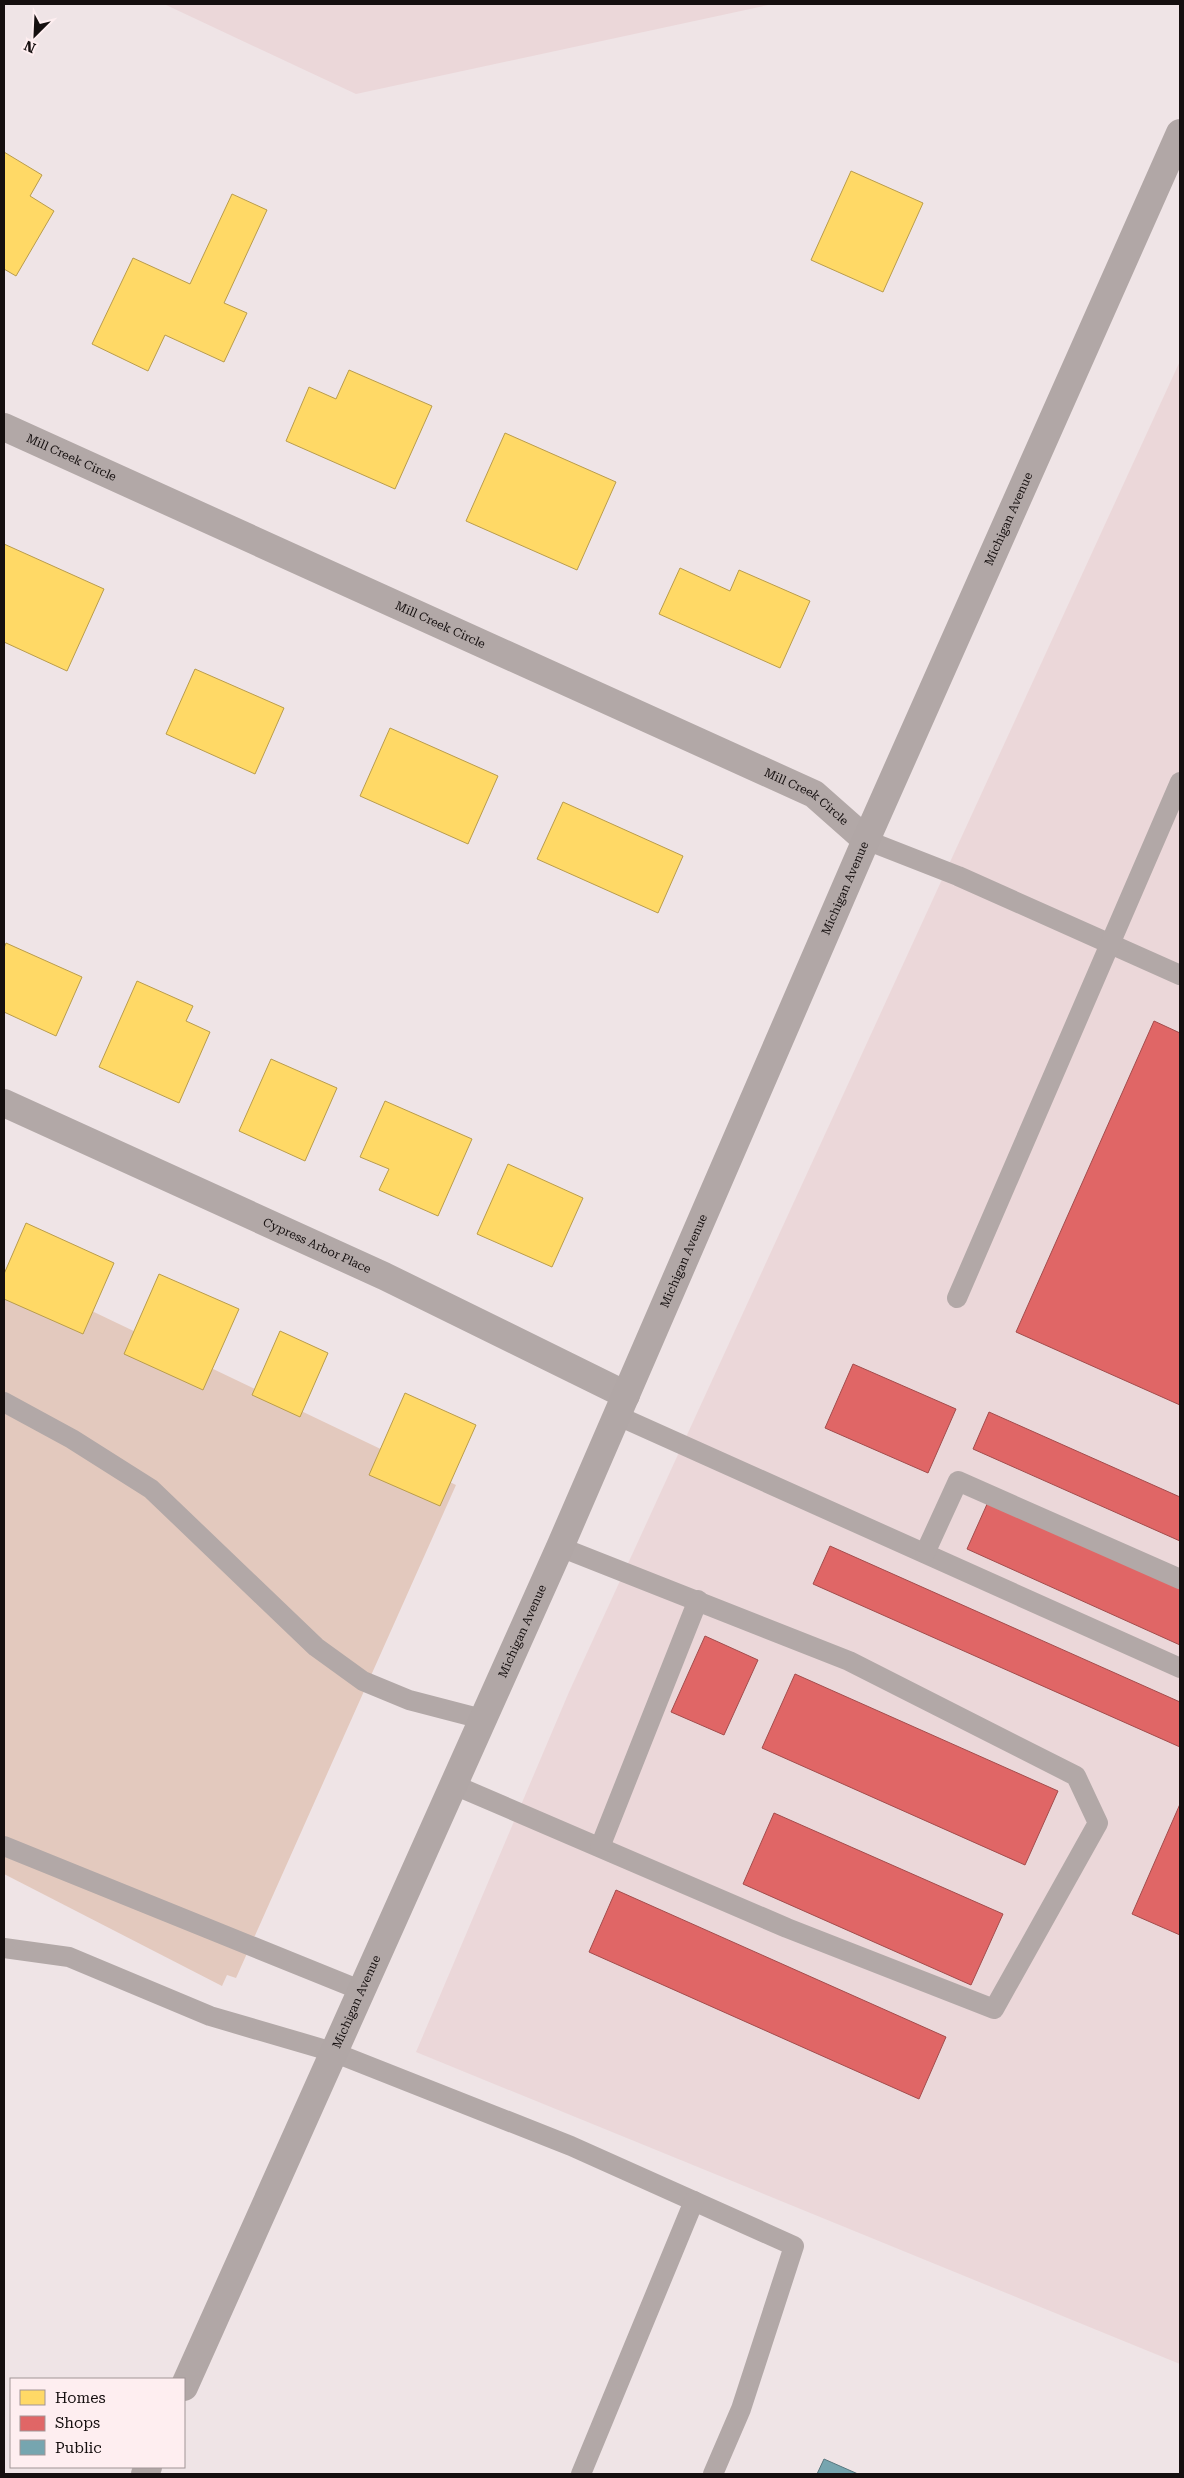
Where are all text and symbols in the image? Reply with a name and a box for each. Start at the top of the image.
north arrow [10,10,60,60]
text: N [21,37,38,56]
street label: Mill Creek Circle [24,431,119,484]
street label: Michigan Avenue [982,470,1036,568]
street label: Mill Creek Circle [393,598,488,651]
street label: Mill Creek Circle [762,765,851,828]
street label: Michigan Avenue [819,839,872,937]
street label: Michigan Avenue [657,1212,710,1310]
street label: Cypress Arbor Place [261,1215,374,1276]
street label: Michigan Avenue [495,1582,549,1680]
street label: Michigan Avenue [329,1953,384,2051]
legend [10,2378,185,2468]
text: Homes [55,2389,106,2407]
text: Shops [55,2414,100,2432]
text: Public [55,2439,102,2457]

